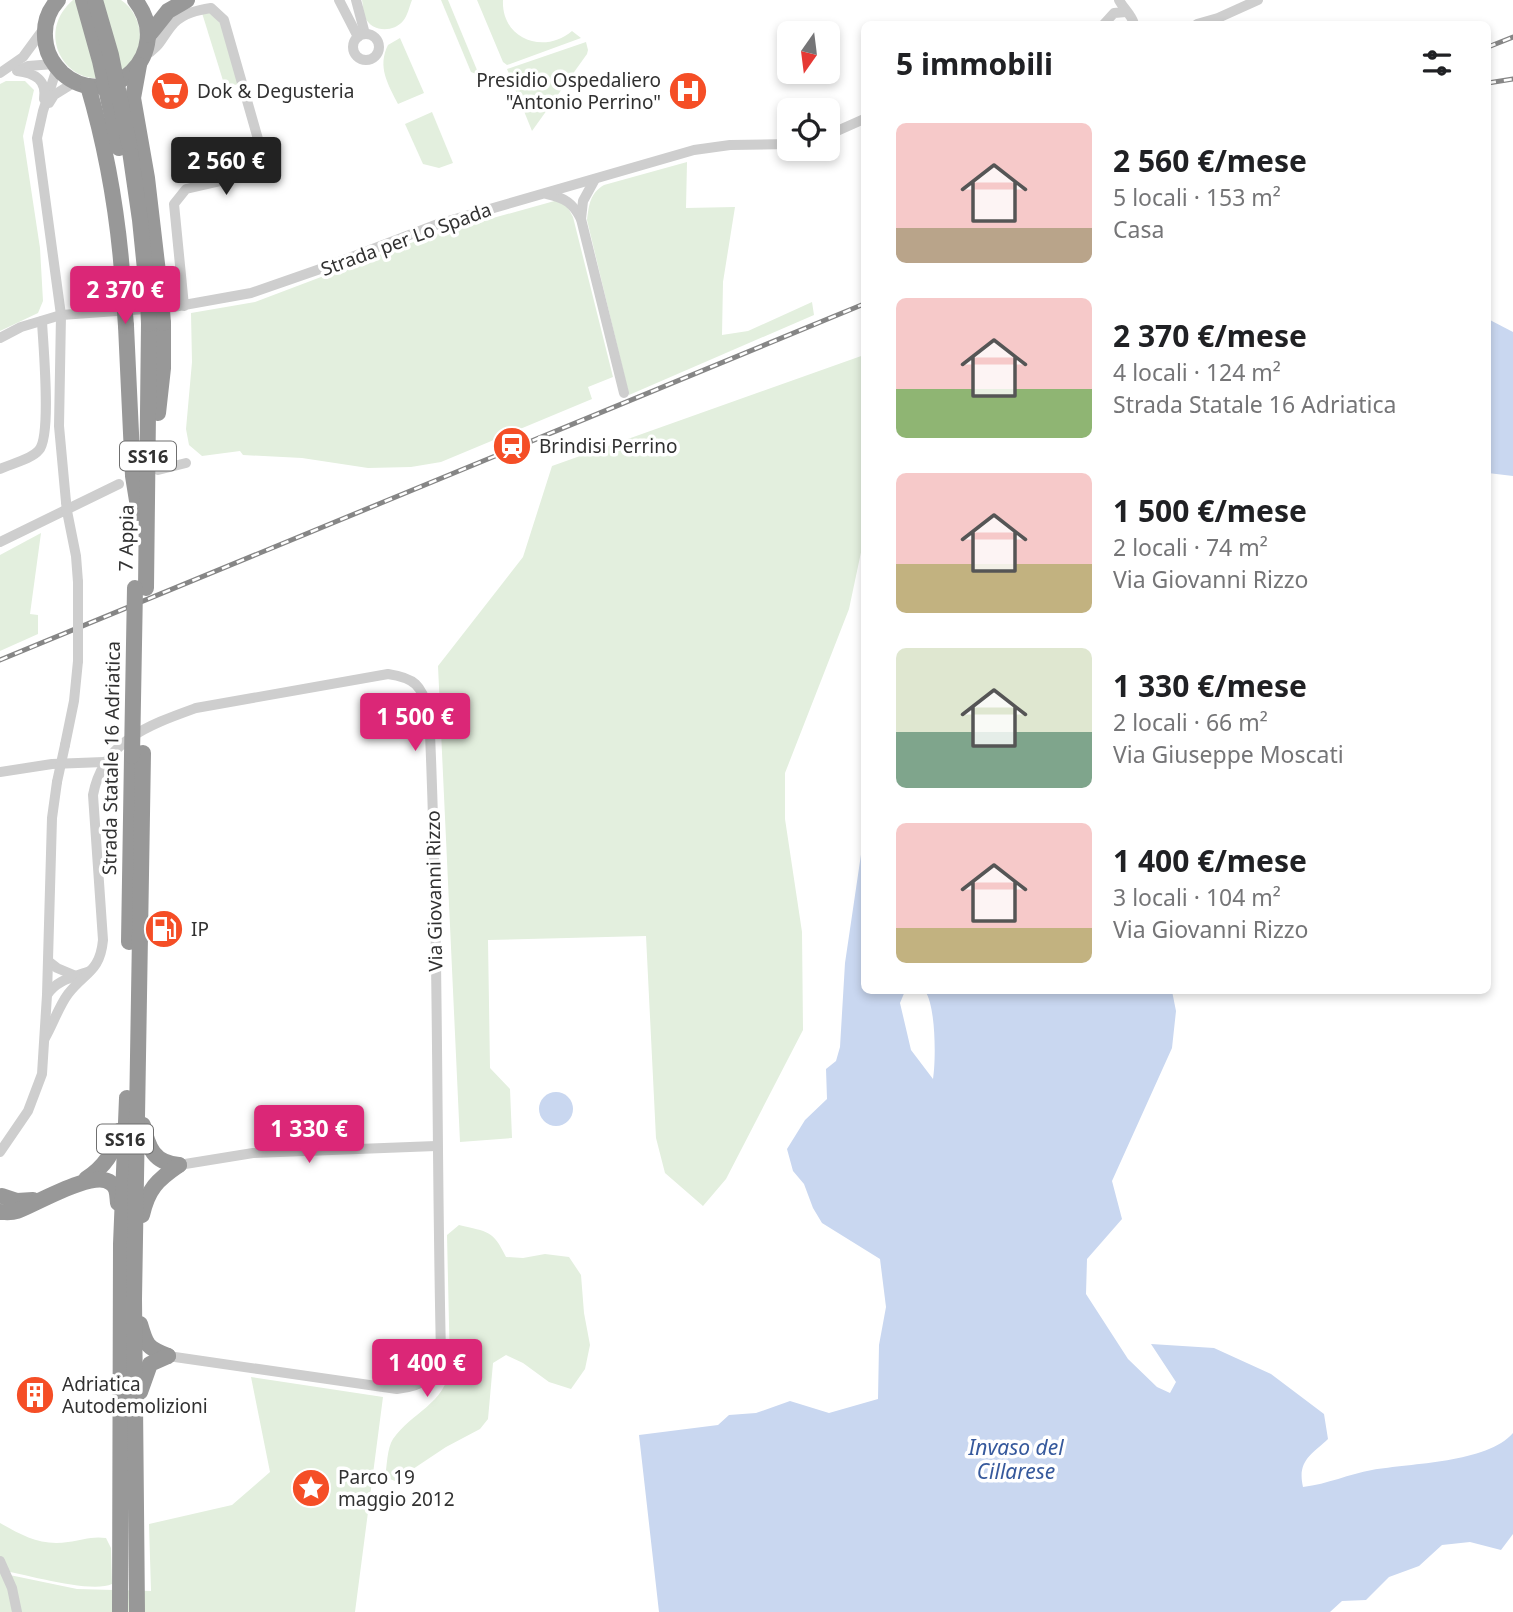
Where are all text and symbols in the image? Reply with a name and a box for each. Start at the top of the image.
north arrow [777,21,840,84]
map controls [777,21,840,161]
text: 5 immobili [896,43,1053,84]
icon: filters [1418,44,1456,82]
place label: Presidio Ospedaliero "Antonio Perrino" [476,67,661,115]
supermarket icon: Dok & Degusteria [149,70,191,112]
hospital icon: Presidio Ospedaliero "Antonio Perrino" [667,70,709,112]
place label: Dok & Degusteria [197,78,354,104]
button: locate [777,98,840,161]
pin: 2 560 € [161,138,291,197]
text: 2 560 €/mese [1113,140,1307,181]
text: 2 560 € [187,144,265,176]
icon: home [952,151,1036,235]
text: 5 locali · 153 m² [1113,181,1281,213]
street label: Strada per Lo Spada [317,196,495,282]
text: Casa [1113,213,1164,245]
pin: 2 370 € [60,266,190,326]
text: 2 370 € [86,273,164,305]
text: 2 370 €/mese [1113,315,1307,356]
icon: home [952,326,1036,410]
text: 4 locali · 124 m² [1113,356,1281,388]
text: Strada Statale 16 Adriatica [1113,388,1396,420]
station icon: Brindisi Perrino [491,425,533,467]
place label: Brindisi Perrino [539,433,677,459]
road number: SS16 [120,442,176,470]
text: 1 500 €/mese [1113,490,1307,531]
icon: home [952,501,1036,585]
street label: 7 Appia [112,504,140,572]
text: 2 locali · 74 m² [1113,531,1268,563]
text: Via Giovanni Rizzo [1113,563,1308,595]
street label: Strada Statale 16 Adriatica [96,641,126,875]
text: 1 330 €/mese [1113,665,1307,706]
icon: home [952,676,1036,760]
pin: 1 500 € [350,694,480,753]
text: 1 500 € [376,700,454,732]
text: 2 locali · 66 m² [1113,706,1268,738]
text: Via Giuseppe Moscati [1113,738,1344,770]
street label: Via Giovanni Rizzo [420,810,448,972]
text: 1 400 €/mese [1113,840,1307,881]
icon: home [952,851,1036,935]
text: 3 locali · 104 m² [1113,881,1281,913]
fuel station icon: IP [143,908,185,950]
text: Via Giovanni Rizzo [1113,913,1308,945]
place label: IP [191,916,209,942]
pin: 1 330 € [244,1106,374,1165]
text: 1 330 € [270,1112,348,1144]
road number: SS16 [97,1124,153,1154]
pin: 1 400 € [362,1340,492,1399]
text: 1 400 € [388,1346,466,1378]
place label: Adriatica Autodemolizioni [62,1371,208,1419]
building icon: Adriatica Autodemolizioni [14,1374,56,1416]
water label: Invaso del Cillarese [967,1433,1064,1485]
place label: Parco 19 maggio 2012 [338,1464,455,1512]
place icon: Parco 19 maggio 2012 [290,1467,332,1509]

